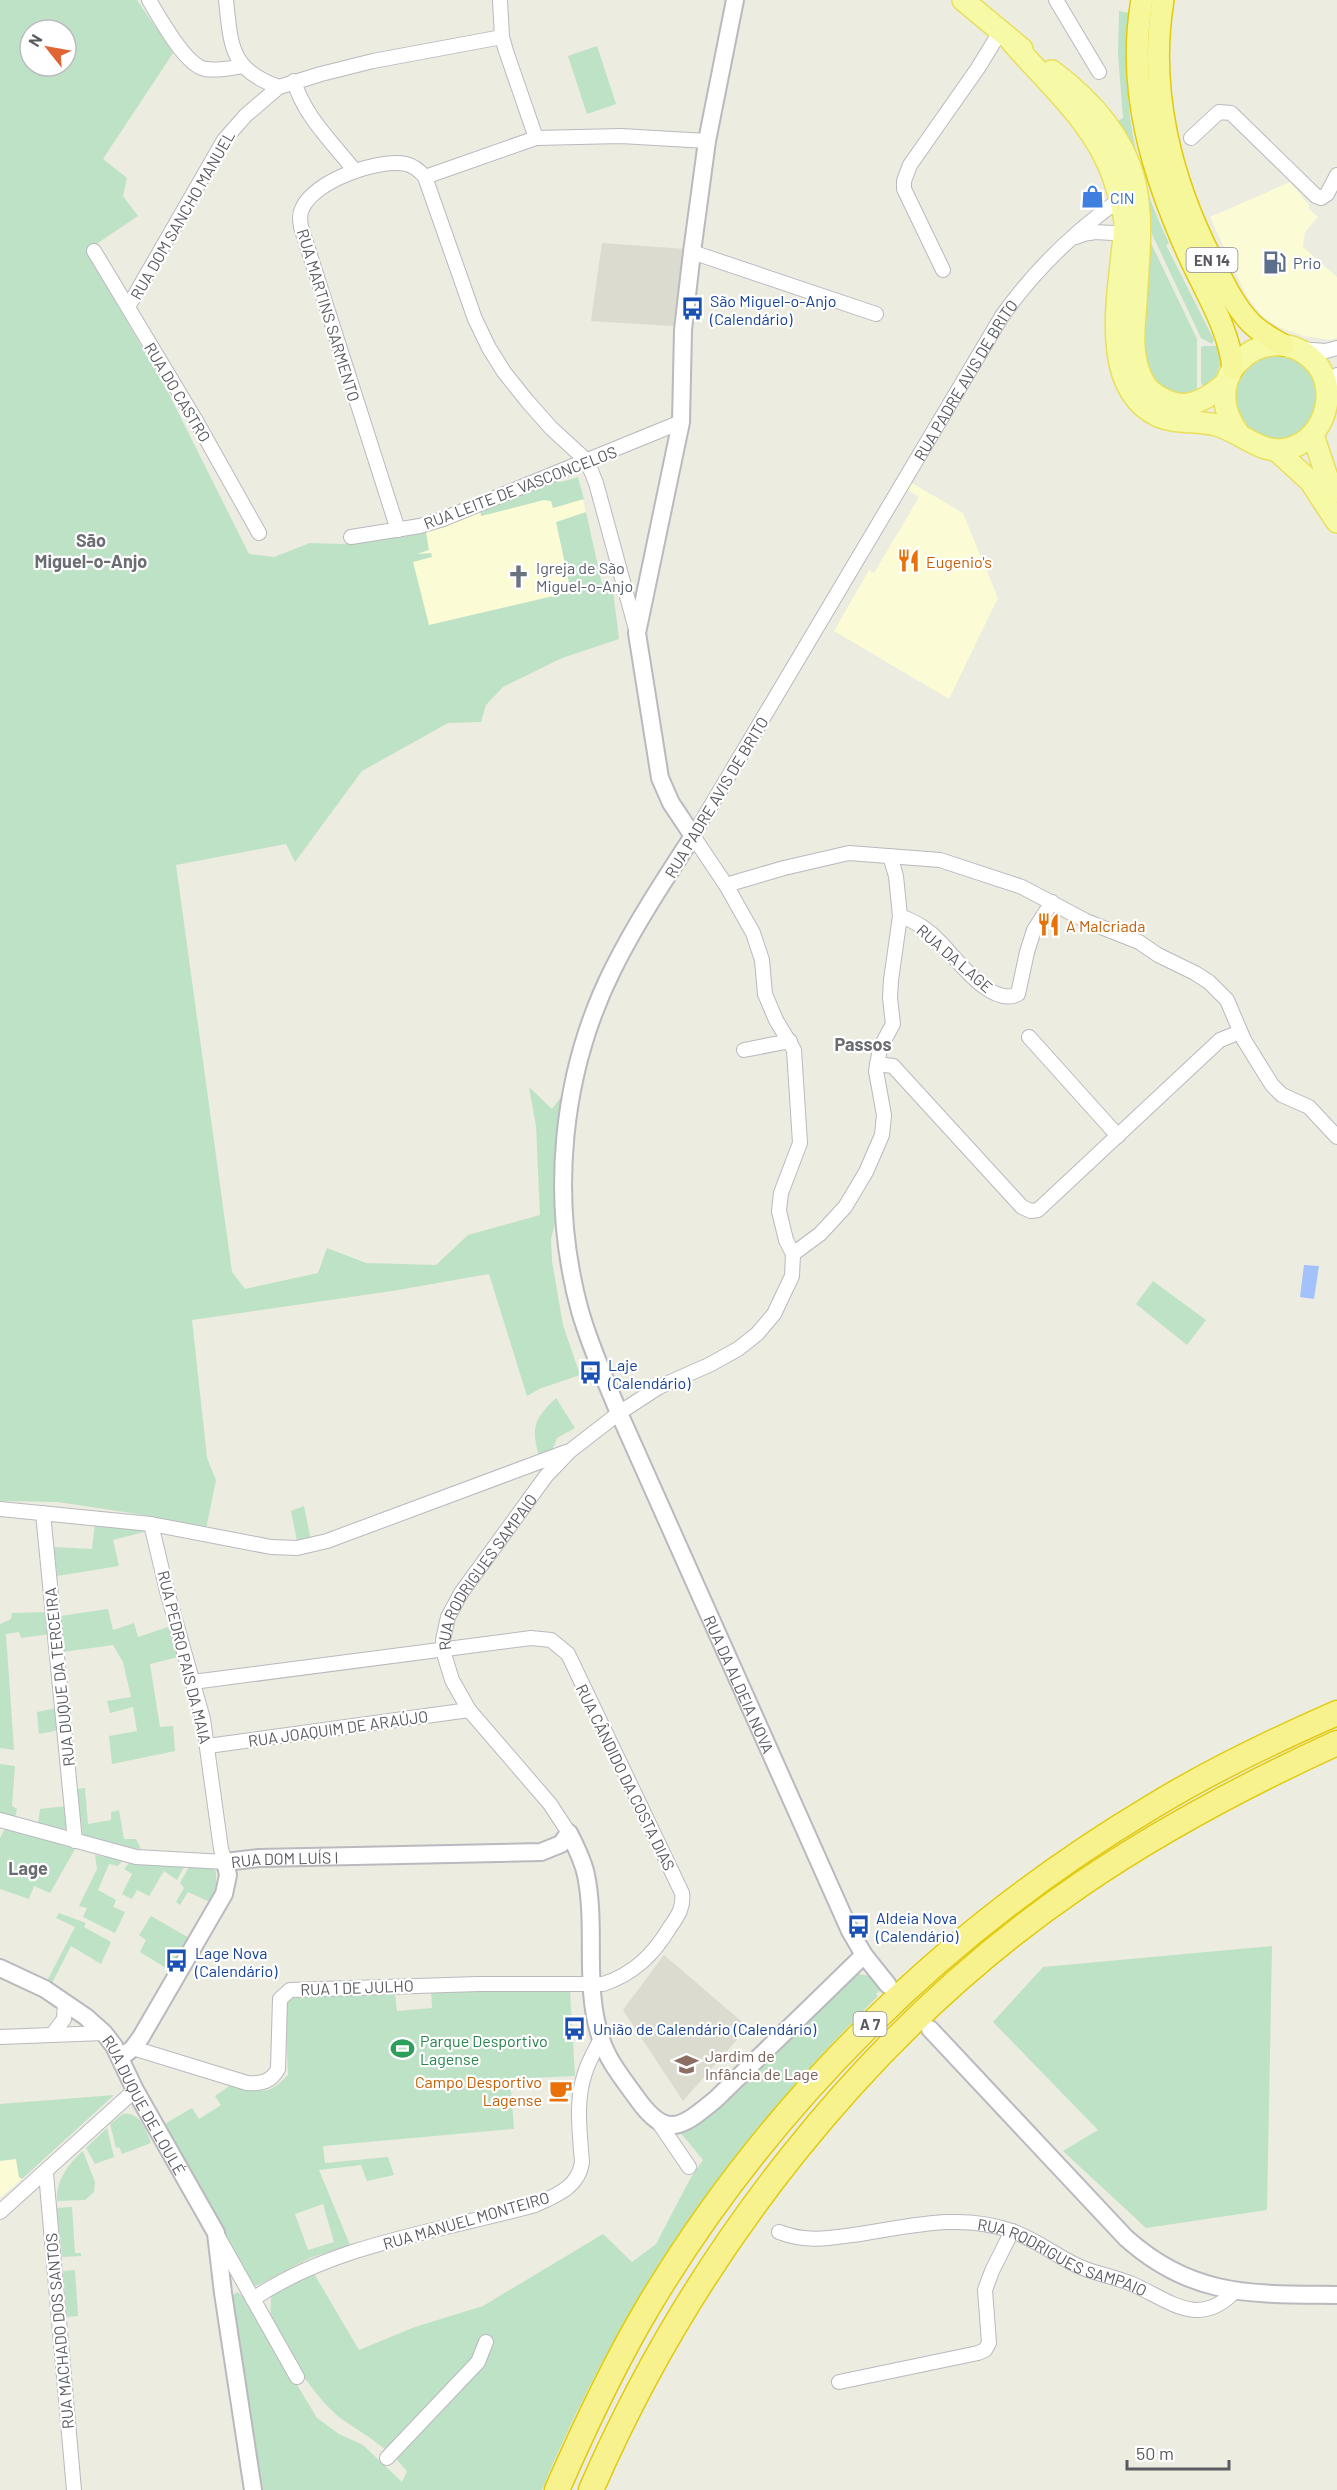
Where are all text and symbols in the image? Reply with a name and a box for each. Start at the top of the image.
north arrow [18,18,78,78]
text: N [24,31,46,49]
street label: RUA DOM SANCHO MANUEL [126,127,238,303]
shop icon: CIN [1079,184,1105,210]
place label: CIN [1110,188,1135,207]
street label: RUA MARTINS SARMENTO [294,226,364,404]
road number: EN 14 [1186,248,1238,272]
fuel station icon: Prio [1262,249,1288,275]
place label: Prio [1293,253,1321,272]
place label: São Miguel-o-Anjo (Calendário) [709,291,836,328]
street label: RUA PADRE AVIS DE BRITO [909,295,1021,463]
bus stop icon: São Miguel-o-Anjo (Calendário) [679,296,705,322]
street label: RUA DO CASTRO [141,339,215,445]
street label: RUA LEITE DE VASCONCELOS [421,441,619,533]
district label: São Miguel-o-Anjo [35,529,147,572]
restaurant icon: Eugenio's [895,548,921,574]
place label: Eugenio's [926,552,992,571]
place label: Igreja de São Miguel-o-Anjo [536,558,633,595]
church icon: Igreja de São Miguel-o-Anjo [505,563,531,589]
street label: RUA PADRE AVIS DE BRITO [660,713,772,881]
restaurant icon: A Malcriada [1035,912,1061,938]
place label: A Malcriada [1066,916,1146,935]
street label: RUA DA LAGE [913,920,997,996]
district label: Passos [834,1033,892,1055]
place label: Laje (Calendário) [607,1355,691,1392]
bus stop icon: Laje (Calendário) [577,1360,603,1386]
street label: RUA RODRIGUES SAMPAIO [434,1490,540,1652]
street label: RUA PEDRO PAIS DA MAIA [154,1568,216,1746]
street label: RUA DUQUE DA TERCEIRA [40,1586,78,1768]
street label: RUA DA ALDEIA NOVA [701,1612,779,1756]
street label: RUA CÂNDIDO DA COSTA DIAS [573,1681,679,1873]
street label: RUA JOAQUIM DE ARAÚJO [247,1706,429,1750]
street label: RUA DOM LUÍS I [230,1847,339,1871]
district label: Lage [8,1857,48,1879]
place label: Aldeia Nova (Calendário) [875,1908,959,1945]
bus stop icon: Aldeia Nova (Calendário) [845,1913,871,1939]
place label: Lage Nova (Calendário) [194,1943,278,1980]
bus stop icon: Lage Nova (Calendário) [164,1948,190,1974]
street label: RUA 1 DE JULHO [300,1976,414,1998]
road number: A 7 [854,2012,886,2036]
bus stop icon: União de Calendário (Calendário) [562,2015,588,2041]
place label: União de Calendário (Calendário) [593,2019,817,2038]
street label: RUA DUQUE DE LOULÉ [99,2031,190,2178]
place label: Parque Desportivo Lagense [420,2031,548,2068]
sports icon: Parque Desportivo Lagense [389,2036,415,2062]
place label: Jardim de Infância de Lage [705,2046,818,2083]
school or university icon: Jardim de Infância de Lage [674,2051,700,2077]
place label: Campo Desportivo Lagense [415,2072,542,2109]
cafe icon: Campo Desportivo Lagense [547,2077,573,2103]
street label: RUA MANUEL MONTEIRO [381,2187,551,2253]
street label: RUA RODRIGUES SAMPAIO [976,2214,1150,2299]
street label: RUA MACHADO DOS SANTOS [41,2232,77,2430]
scale bar [1127,2433,1229,2471]
text: 50 m [1136,2442,1174,2464]

